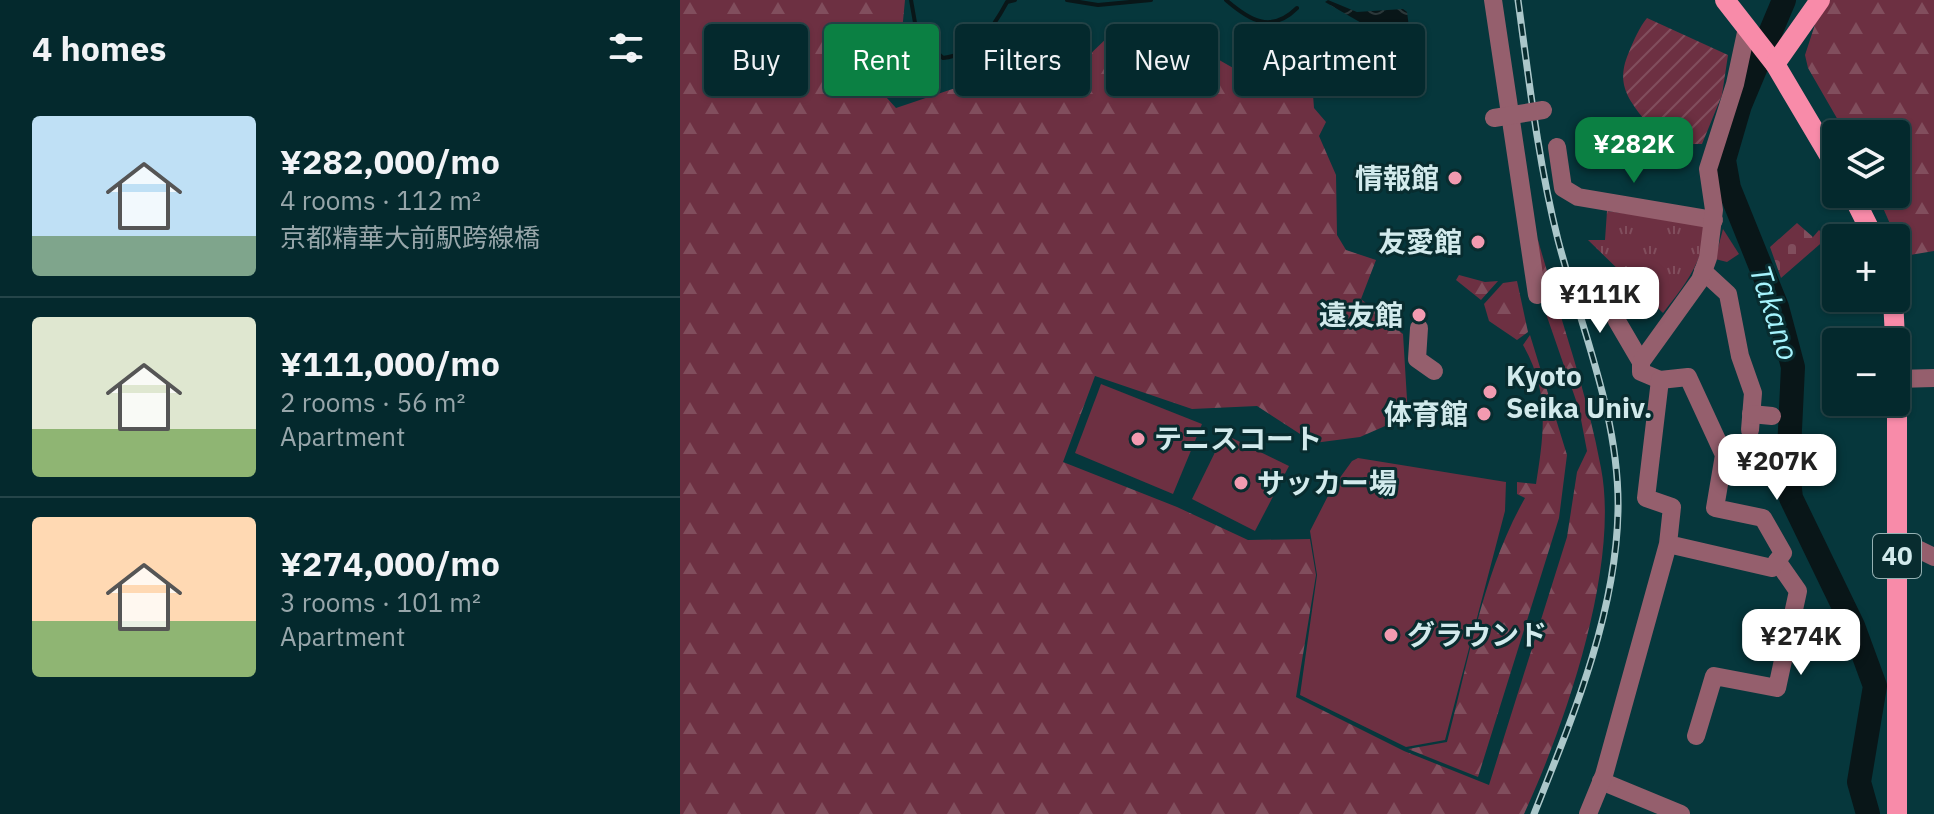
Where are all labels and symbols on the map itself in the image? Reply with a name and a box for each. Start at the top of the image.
pin: ¥282K [1578,117,1690,185]
place label: 情報館 [1355,159,1439,196]
marker: 情報館 [1446,169,1464,187]
place label: 友愛館 [1378,223,1462,260]
marker: 友愛館 [1469,233,1487,251]
water label: Takano [1742,260,1809,365]
pin: ¥111K [1544,267,1656,335]
place label: 遠友館 [1319,296,1403,333]
marker: 遠友館 [1410,306,1428,324]
place label: Kyoto Seika Univ. [1506,357,1652,426]
marker: Kyoto Seika Univ. [1481,383,1499,401]
place label: 体育館 [1384,395,1468,432]
marker: 体育館 [1475,405,1493,423]
place label: テニスコート [1154,420,1322,457]
marker: テニスコート [1129,430,1147,448]
pin: ¥207K [1721,434,1833,502]
place label: サッカー場 [1257,464,1397,501]
marker: サッカー場 [1232,474,1250,492]
road number: 40 [1873,534,1921,578]
pin: ¥274K [1745,609,1857,677]
place label: グラウンド [1407,616,1547,653]
marker: グラウンド [1382,626,1400,644]

